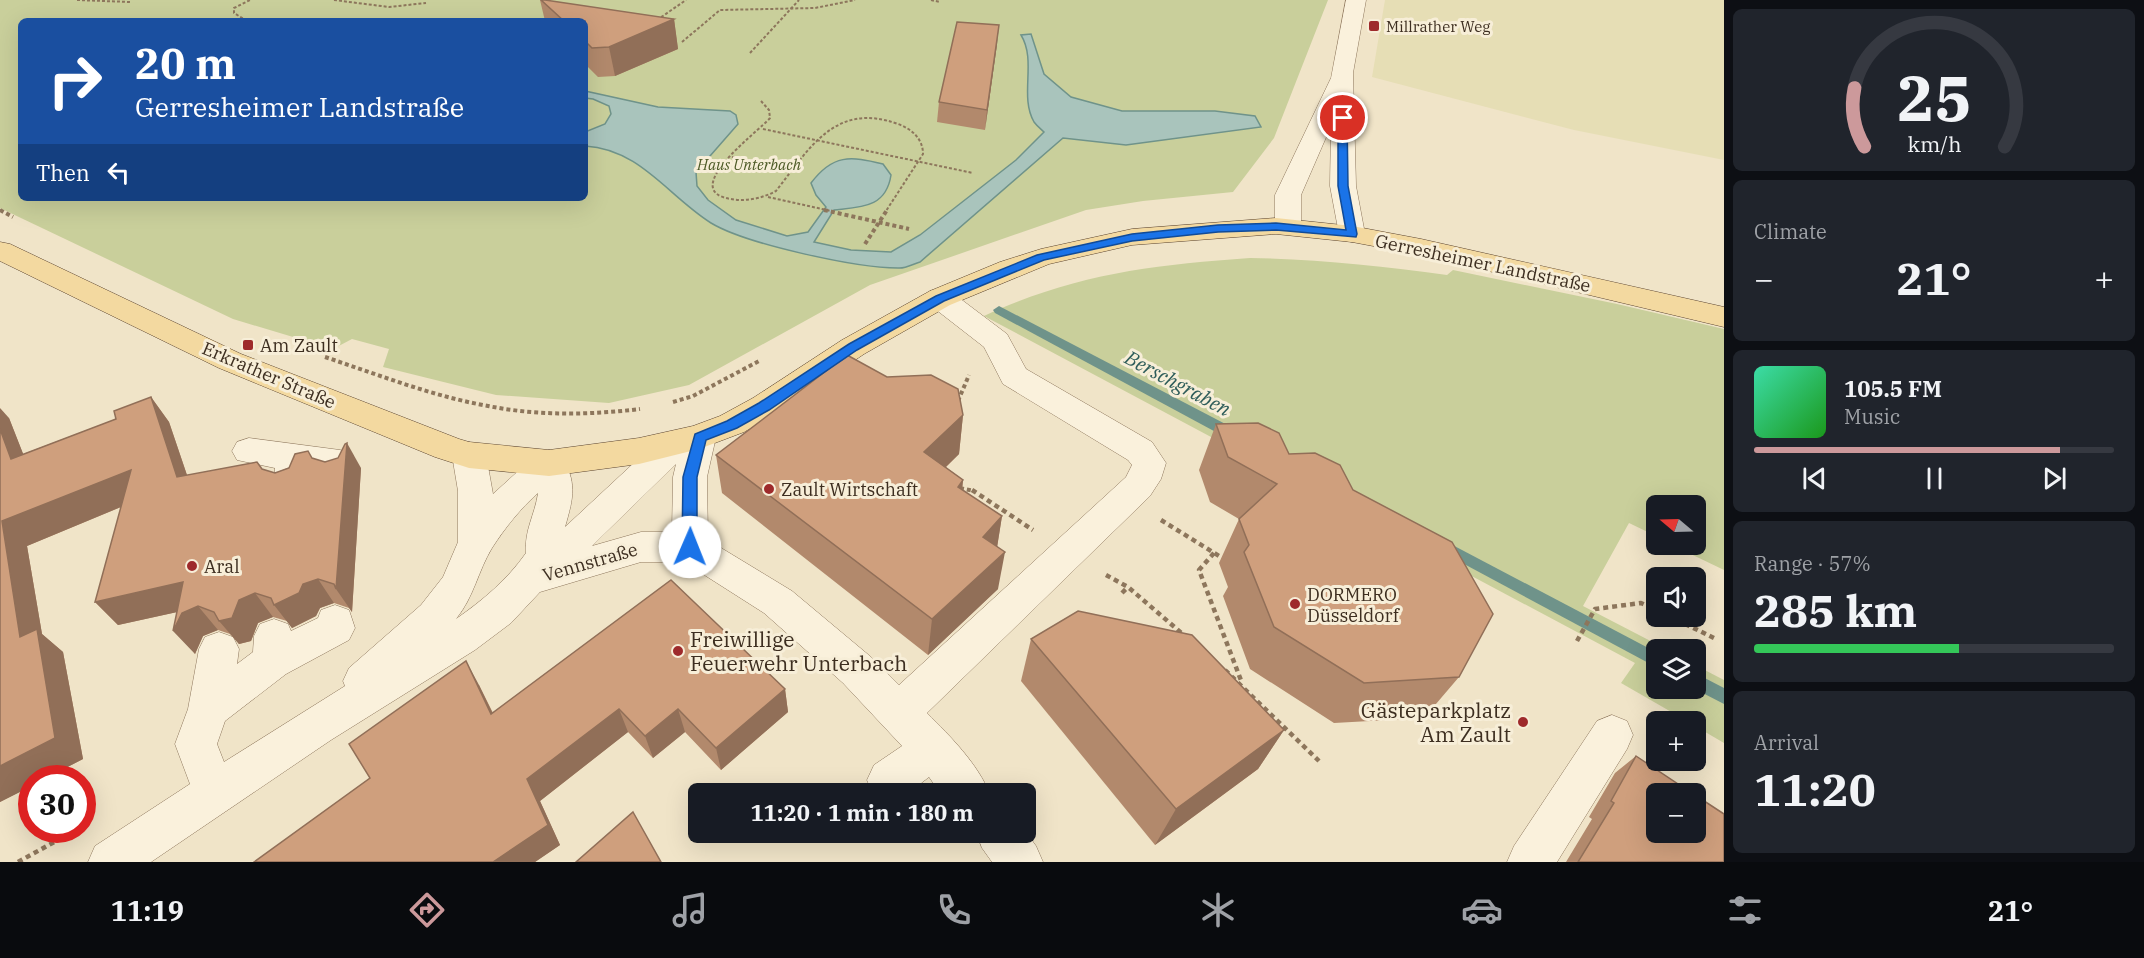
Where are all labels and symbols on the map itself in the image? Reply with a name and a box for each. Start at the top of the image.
place label: Millrather Weg [1386,17,1490,36]
marker: Millrather Weg [1367,19,1381,33]
pin [1317,92,1368,143]
park label: Haus Unterbach [696,155,802,174]
street label: Gerresheimer Landstraße [1373,229,1593,297]
place label: Am Zault [260,334,338,357]
street label: Erkrather Straße [199,336,339,414]
marker: Am Zault [241,338,255,352]
water label: Berschgraben [1119,343,1236,422]
place label: Zault Wirtschaft [781,478,918,501]
marker: Zault Wirtschaft [762,482,776,496]
north arrow [1646,495,1706,555]
position arrow [658,515,722,579]
street label: Vennstraße [540,537,640,587]
place label: Aral [204,555,240,578]
marker: Aral [185,559,199,573]
place label: DORMERO Düsseldorf [1307,583,1401,627]
marker: DORMERO Düsseldorf [1288,597,1302,611]
place label: Freiwillige Feuerwehr Unterbach [690,625,907,677]
marker: Freiwillige Feuerwehr Unterbach [671,644,685,658]
place label: Gästeparkplatz Am Zault [1361,696,1511,748]
marker: Gästeparkplatz Am Zault [1516,715,1530,729]
speed limit sign: 30 [18,765,96,843]

